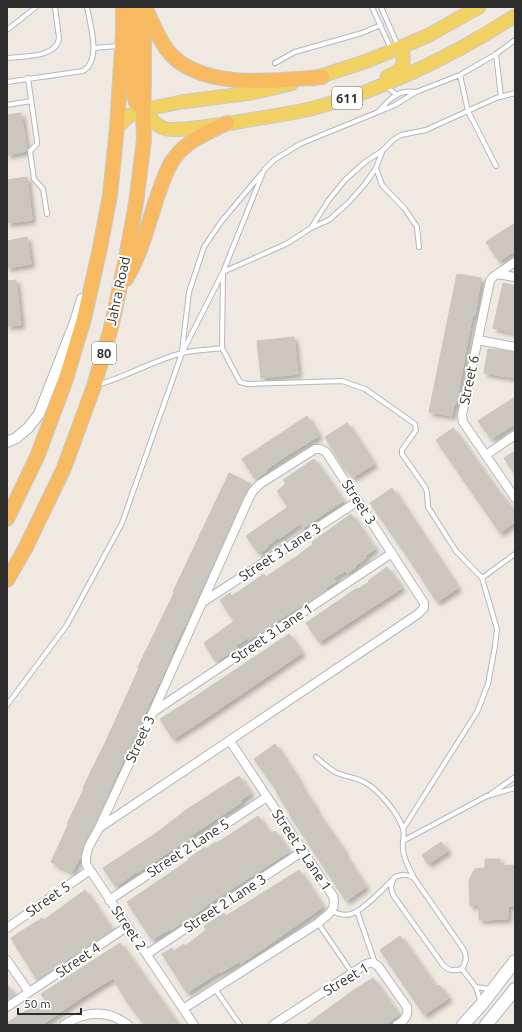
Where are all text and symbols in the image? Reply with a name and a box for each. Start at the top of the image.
road number: 611 [332,87,362,109]
street label: Jahra Road [103,255,133,327]
road number: 80 [92,342,116,364]
street label: Street 6 [456,354,482,406]
street label: Street 3 [339,477,379,527]
street label: Street 3 Lane 3 [236,520,324,584]
street label: Street 3 Lane 1 [228,600,316,666]
street label: Street 3 [122,713,158,765]
street label: Street 2 Lane 1 [269,806,335,894]
street label: Street 2 Lane 5 [144,816,232,880]
street label: Street 2 Lane 3 [181,871,269,935]
street label: Street 5 [23,878,73,920]
street label: Street 2 [108,903,150,953]
street label: Street 4 [53,939,103,981]
street label: Street 1 [320,959,372,999]
scale bar [18,990,81,1016]
text: 50 m [24,997,51,1010]

